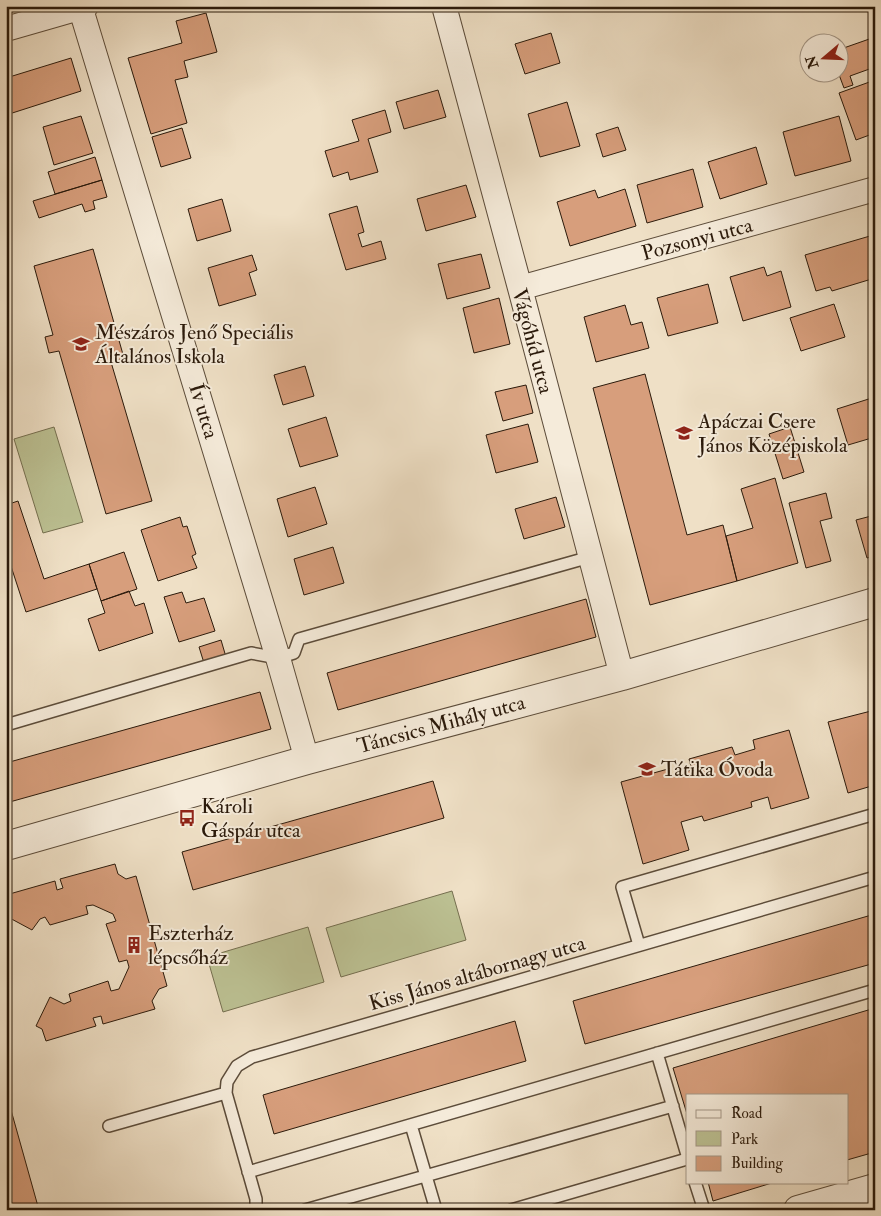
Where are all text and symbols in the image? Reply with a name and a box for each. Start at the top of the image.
north arrow [798,32,848,82]
text: N [802,53,823,72]
street label: Pozsonyi utca [639,212,756,267]
street label: Vágóhíd utca [506,285,560,397]
place label: Mészáros Jenő Speciális Általános Iskola [94,319,293,370]
school or university icon: Mészáros Jenő Speciális Általános Iskola [71,334,91,354]
street label: Ív utca [182,380,225,442]
place label: Apáczai Csere János Középiskola [697,408,848,459]
school or university icon: Apáczai Csere János Középiskola [674,423,694,443]
street label: Táncsics Mihály utca [354,689,529,760]
place label: Tátika Óvoda [661,756,774,783]
school or university icon: Tátika Óvoda [637,759,657,779]
place label: Károli Gáspár utca [201,793,301,844]
bus stop icon: Károli Gáspár utca [177,808,197,828]
place label: Eszterház lépcsőház [148,920,234,971]
street label: Kiss János altábornagy utca [366,930,589,1017]
building icon: Eszterház lépcsőház [124,935,144,955]
legend [686,1094,848,1184]
text: Road [731,1104,763,1123]
text: Park [731,1130,758,1149]
text: Building [731,1154,783,1173]

